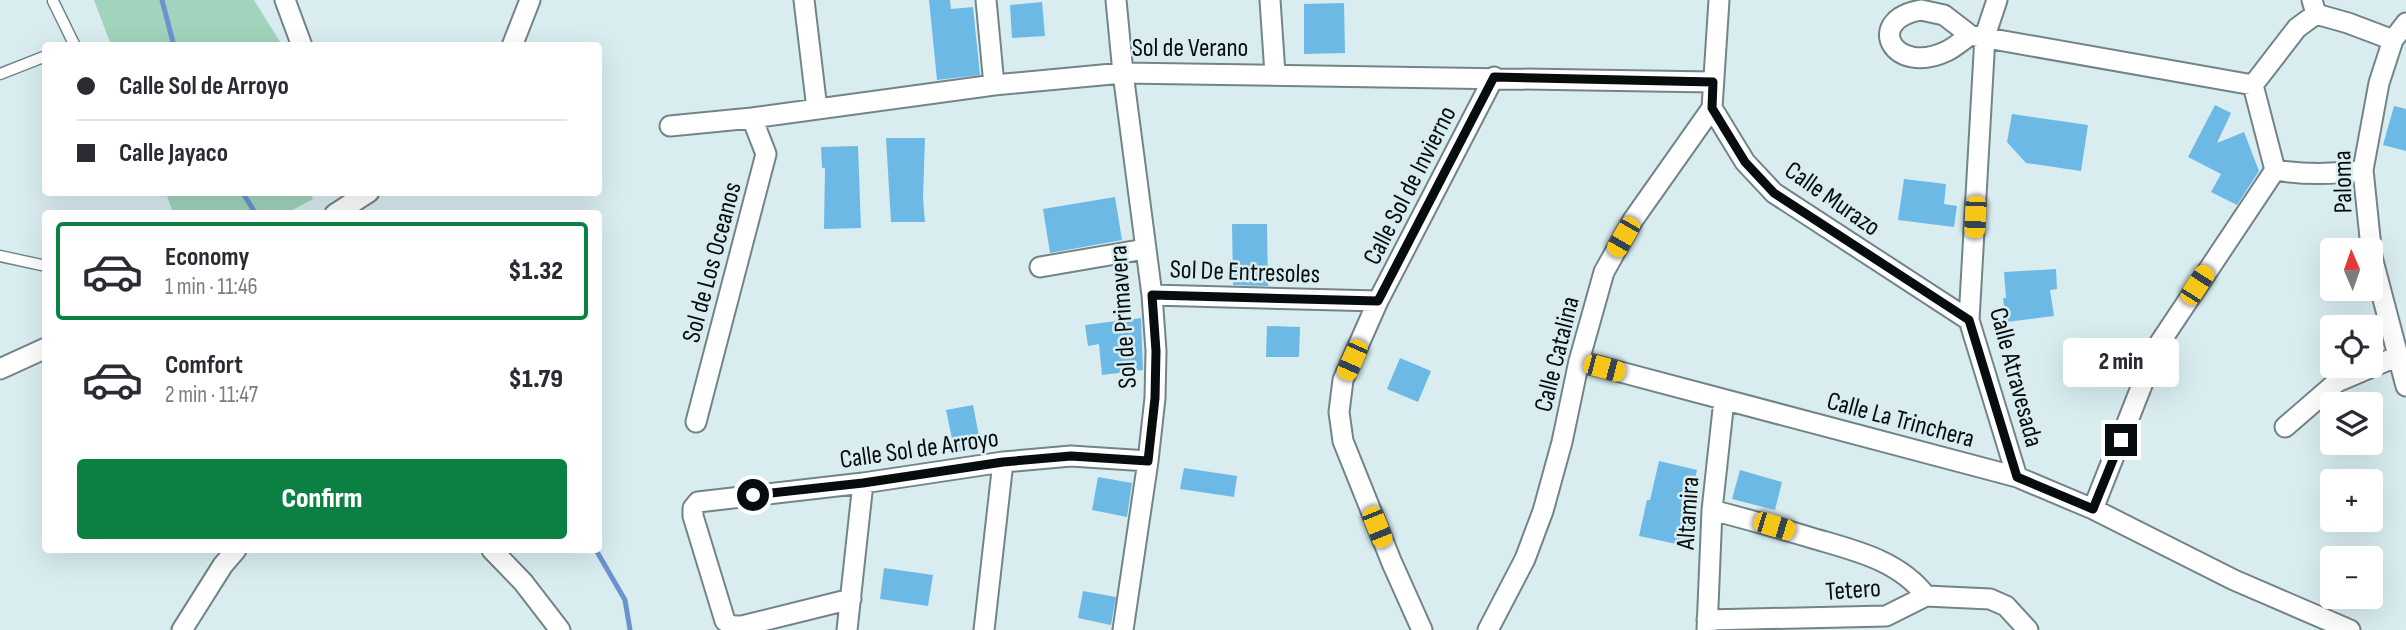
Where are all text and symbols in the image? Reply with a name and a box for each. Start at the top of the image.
street label: Sol de Verano [1132,33,1248,64]
text: Calle Sol de Arroyo [119,71,289,102]
street label: Calle Sol de Invierno [1357,101,1464,270]
text: Calle Jayaco [119,138,228,169]
street label: Paloma [2327,150,2360,214]
street label: Calle Murazo [1778,155,1886,243]
street label: Sol de Los Oceanos [676,179,749,346]
car [1964,195,1987,239]
car [1604,214,1643,260]
north arrow [2320,238,2384,301]
map controls [2320,238,2383,609]
icon: car [81,240,144,303]
text: Economy [165,242,249,273]
street label: Sol de Primavera [1103,244,1144,390]
street label: Sol De Entresoles [1169,254,1321,291]
text: $1.32 [508,256,563,287]
car [2177,262,2218,308]
text: 1 min · 11:46 [165,273,258,301]
street label: Calle Catalina [1528,293,1587,415]
street label: Calle Atravesada [1982,304,2049,450]
button: locate [2320,315,2383,378]
car [1334,337,1371,383]
callout: 2 min [2063,338,2179,388]
icon: car [81,348,144,411]
text: 2 min [2099,348,2143,376]
text: Comfort [165,350,243,381]
car [1581,352,1628,384]
text: $1.79 [509,364,563,395]
text: 2 min · 11:47 [165,381,258,409]
street label: Calle La Trinchera [1824,386,1978,455]
button: layers [2320,392,2383,455]
street label: Calle Sol de Arroyo [838,423,1001,476]
route end [2105,424,2137,456]
button: Confirm [77,459,567,539]
button: + [2320,469,2383,532]
street label: Altamira [1670,476,1706,551]
route start [737,479,769,511]
car [1360,504,1395,550]
car [1751,510,1798,542]
button: − [2320,546,2383,609]
street label: Tetero [1824,573,1882,608]

